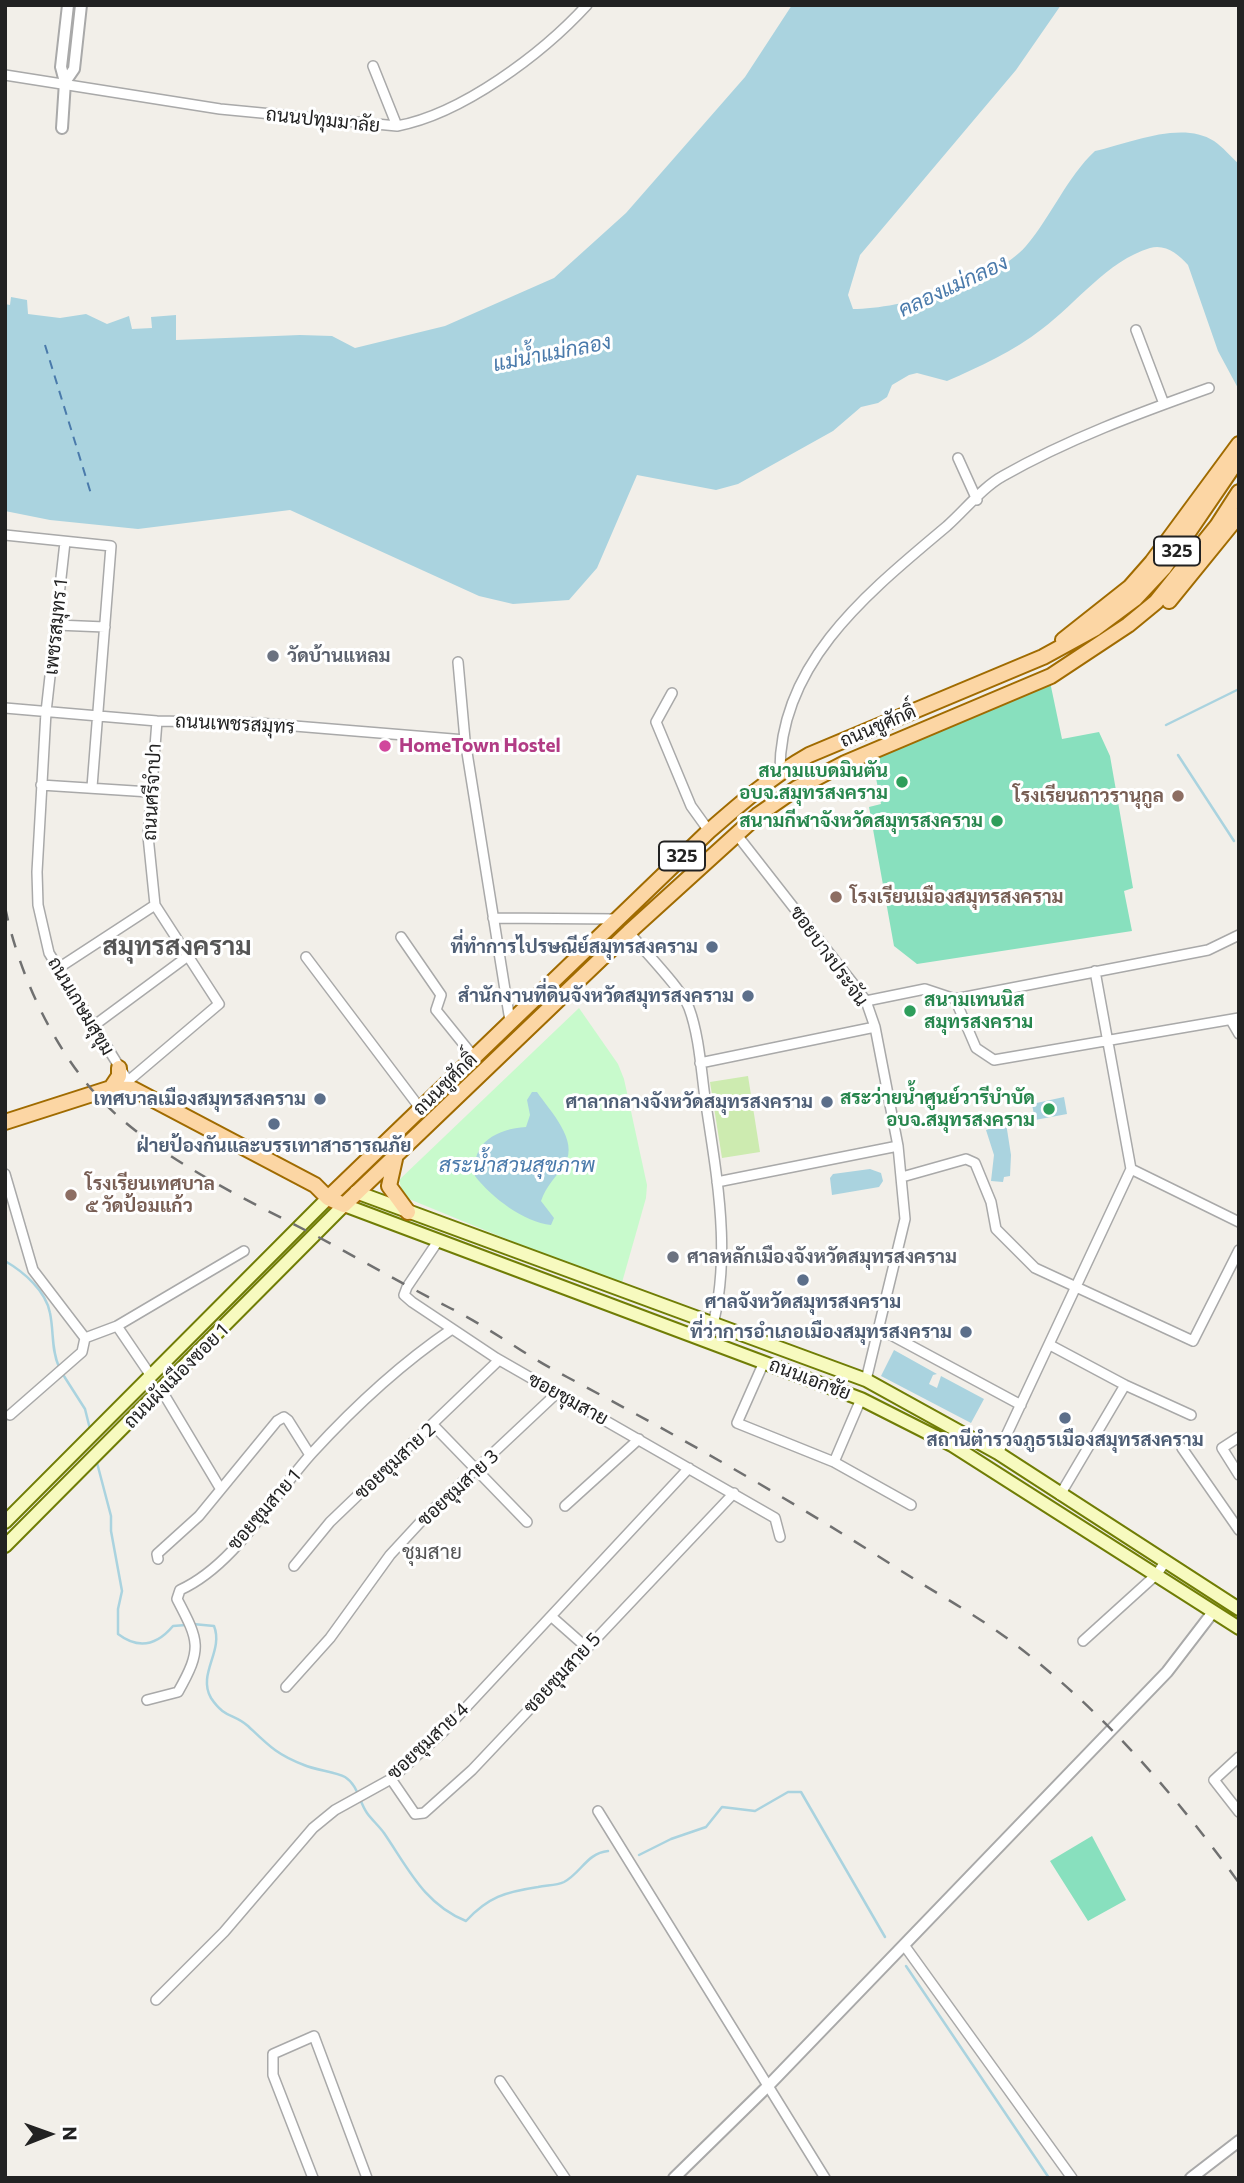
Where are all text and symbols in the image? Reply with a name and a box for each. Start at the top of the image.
street label: ถนนปทุมมาลัย [265,103,381,137]
water label: คลองแม่กลอง [894,250,1012,322]
water label: แม่น้ำแม่กลอง [491,329,613,377]
road number: 325 [1154,536,1200,566]
street label: เพชรสมุทร 1 [40,578,72,676]
place label: วัดบ้านแหลม [287,645,391,667]
marker: วัดบ้านแหลม [265,648,281,664]
street label: ถนนชูศักดิ์ [837,700,919,752]
street label: ถนนเพชรสมุทร [175,709,295,739]
place label: HomeTown Hostel [399,735,561,757]
marker: HomeTown Hostel [377,738,393,754]
street label: ถนนศรีจำปา [138,743,166,841]
place label: สนามแบดมินตัน อบจ.สมุทรสงคราม [739,760,888,804]
marker: สนามแบดมินตัน อบจ.สมุทรสงคราม [894,774,910,790]
place label: โรงเรียนถาวรานุกูล [1013,785,1164,807]
marker: โรงเรียนถาวรานุกูล [1170,788,1186,804]
place label: สนามกีฬาจังหวัดสมุทรสงคราม [739,810,983,832]
marker: สนามกีฬาจังหวัดสมุทรสงคราม [989,813,1005,829]
road number: 325 [659,842,705,870]
place label: โรงเรียนเมืองสมุทรสงคราม [850,886,1064,908]
marker: โรงเรียนเมืองสมุทรสงคราม [828,889,844,905]
street label: ซอยบางประจัน [785,901,873,1011]
district label: สมุทรสงคราม [102,930,252,962]
place label: ที่ทำการไปรษณีย์สมุทรสงคราม [451,936,698,958]
marker: ที่ทำการไปรษณีย์สมุทรสงคราม [704,939,720,955]
street label: ถนนเกษมสุขุม [43,953,119,1059]
place label: สำนักงานที่ดินจังหวัดสมุทรสงคราม [458,985,734,1007]
marker: สำนักงานที่ดินจังหวัดสมุทรสงคราม [740,988,756,1004]
place label: สนามเทนนิส สมุทรสงคราม [924,989,1033,1033]
marker: สนามเทนนิส สมุทรสงคราม [902,1003,918,1019]
street label: ถนนชูศักดิ์ [408,1048,482,1120]
place label: สระว่ายน้ำศูนย์วารีบำบัด อบจ.สมุทรสงคราม [840,1087,1035,1131]
place label: เทศบาลเมืองสมุทรสงคราม [94,1088,306,1110]
marker: เทศบาลเมืองสมุทรสงคราม [312,1091,328,1107]
place label: ศาลากลางจังหวัดสมุทรสงคราม [565,1091,813,1113]
marker: ศาลากลางจังหวัดสมุทรสงคราม [819,1094,835,1110]
marker: สระว่ายน้ำศูนย์วารีบำบัด อบจ.สมุทรสงคราม [1041,1101,1057,1117]
marker: ฝ่ายป้องกันและบรรเทาสาธารณภัย [266,1116,282,1132]
place label: ฝ่ายป้องกันและบรรเทาสาธารณภัย [137,1135,411,1157]
water label: สระน้ำสวนสุขภาพ [439,1152,595,1178]
place label: โรงเรียนเทศบาล ๕ วัดป้อมแก้ว [85,1173,215,1217]
marker: โรงเรียนเทศบาล ๕ วัดป้อมแก้ว [63,1187,79,1203]
place label: ศาลหลักเมืองจังหวัดสมุทรสงคราม [687,1246,957,1268]
marker: ศาลหลักเมืองจังหวัดสมุทรสงคราม [665,1249,681,1265]
marker: ศาลจังหวัดสมุทรสงคราม [795,1272,811,1288]
place label: ศาลจังหวัดสมุทรสงคราม [705,1291,901,1313]
street label: ถนนผังเมืองซอย 1 [119,1319,233,1433]
place label: ที่ว่าการอำเภอเมืองสมุทรสงคราม [690,1321,952,1343]
marker: ที่ว่าการอำเภอเมืองสมุทรสงคราม [958,1324,974,1340]
street label: ถนนเอกชัย [766,1353,854,1405]
street label: ซอยชุมสาย [524,1368,612,1430]
marker: สถานีตำรวจภูธรเมืองสมุทรสงคราม [1057,1410,1073,1426]
street label: ซอยชุมสาย 2 [350,1418,440,1504]
place label: สถานีตำรวจภูธรเมืองสมุทรสงคราม [926,1429,1204,1451]
street label: ซอยชุมสาย 3 [413,1445,503,1531]
street label: ซอยชุมสาย 1 [223,1465,305,1555]
district label: ชุมสาย [402,1539,462,1565]
street label: ซอยชุมสาย 5 [519,1628,605,1718]
street label: ซอยชุมสาย 4 [383,1698,473,1784]
north arrow [14,2099,84,2169]
text: N [59,2126,82,2141]

